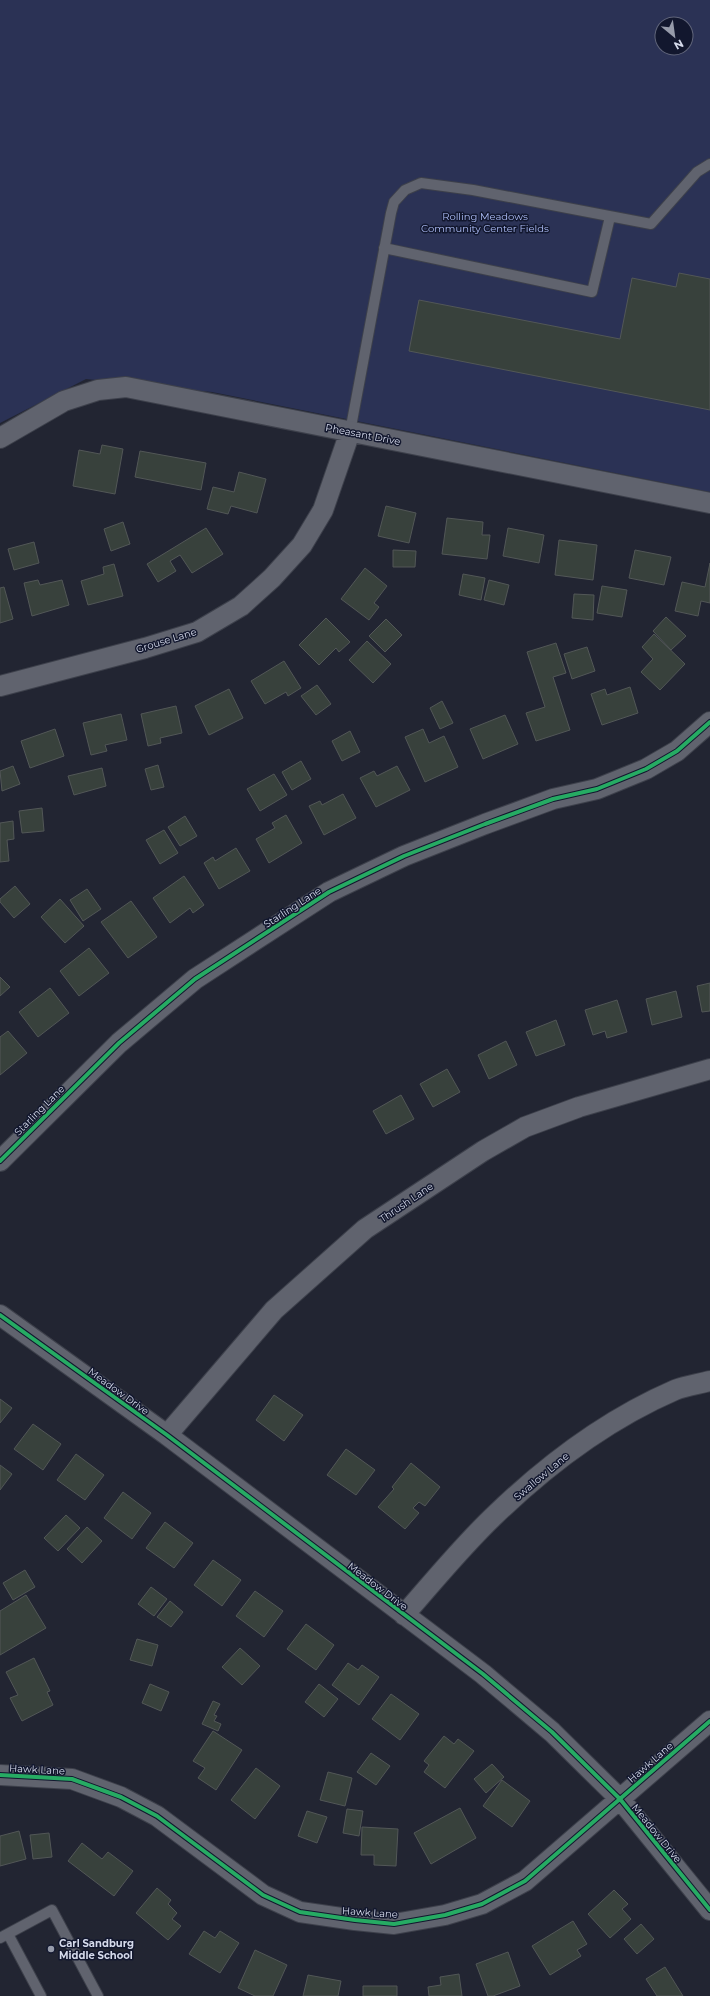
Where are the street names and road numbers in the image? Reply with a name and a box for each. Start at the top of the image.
street label: Pheasant Drive [324,421,402,448]
street label: Grouse Lane [134,625,198,656]
street label: Starling Lane [261,884,324,931]
street label: Starling Lane [11,1082,67,1138]
street label: Thrush Lane [377,1180,436,1225]
street label: Meadow Drive [86,1365,152,1418]
street label: Swallow Lane [511,1450,572,1503]
street label: Meadow Drive [345,1560,410,1613]
street label: Hawk Lane [625,1739,676,1786]
street label: Hawk Lane [9,1762,65,1777]
street label: Meadow Drive [629,1801,684,1865]
street label: Hawk Lane [342,1904,398,1921]

